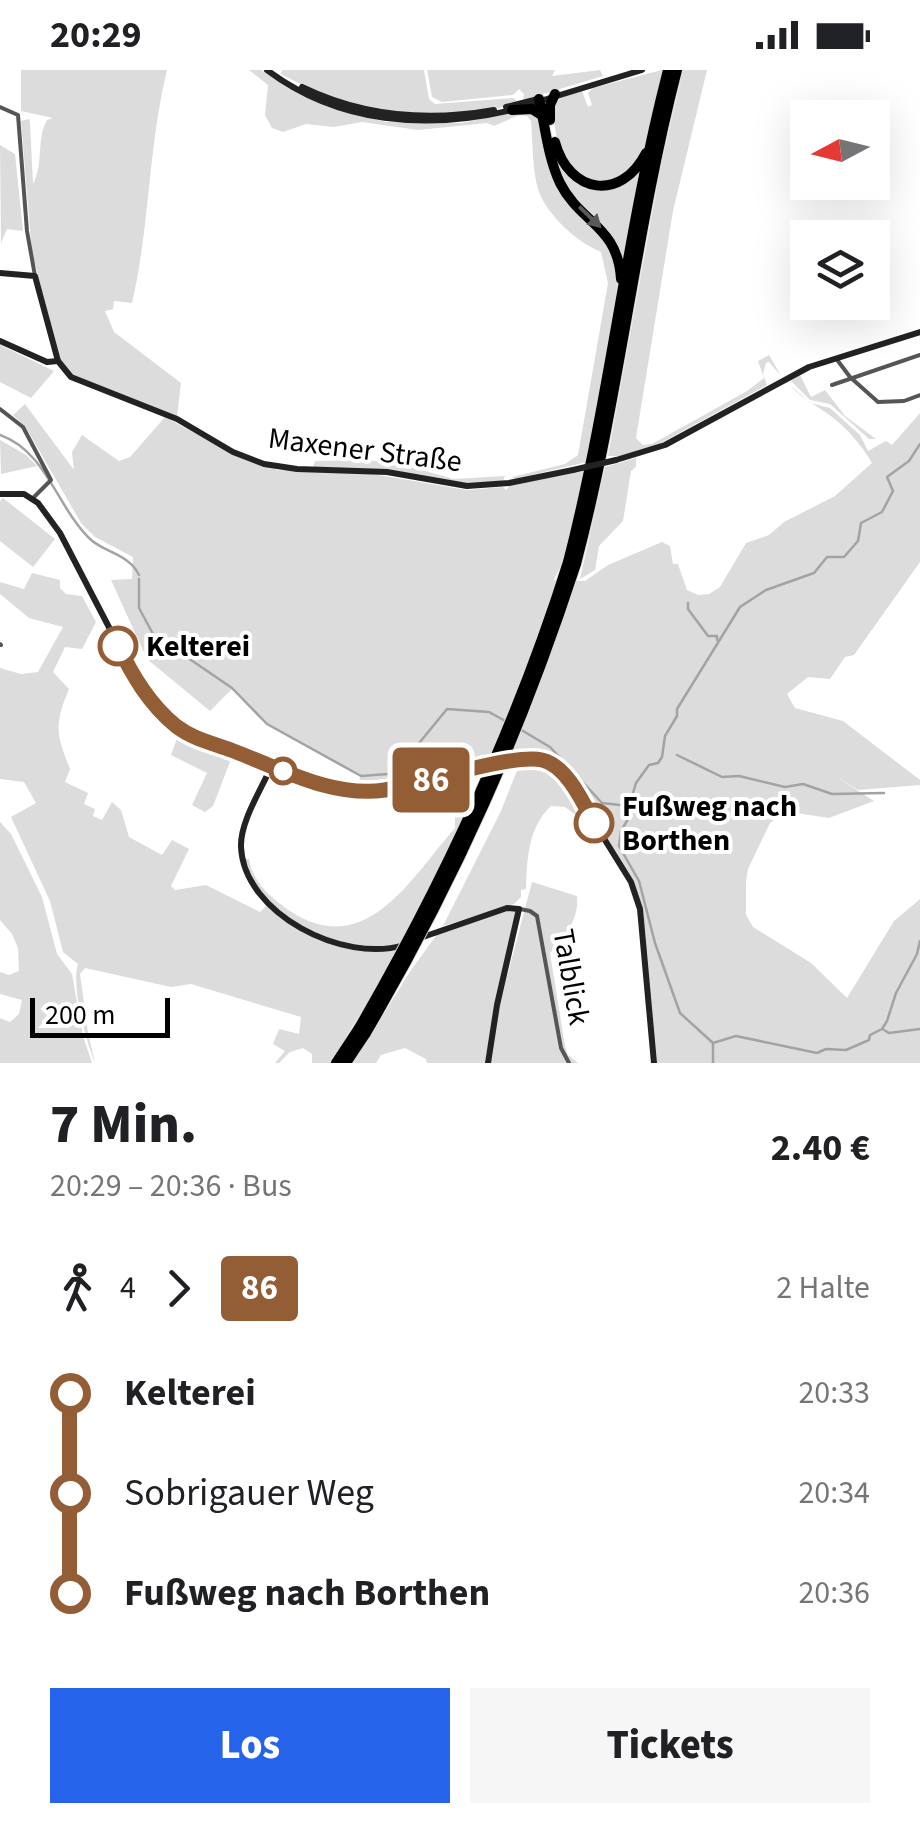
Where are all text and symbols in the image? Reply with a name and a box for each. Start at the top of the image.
text: 20:29 [50,8,142,62]
north arrow [790,100,890,200]
map controls [790,100,890,320]
one-way arrow [578,205,602,228]
button: layers [790,220,890,320]
street label: Maxener Straße [266,417,464,483]
place label: Kelterei [146,625,250,668]
marker: Kelterei [99,627,137,665]
line badge: 86 [386,748,476,812]
text: 86 [413,755,449,805]
unlabelled marker [270,758,296,784]
place label: Fußweg nach Borthen [622,785,797,862]
marker: Fußweg nach Borthen [575,804,613,842]
street label: Talblick [541,926,601,1029]
scale bar [30,993,170,1038]
text: 200 m [45,995,116,1035]
text: 7 Min. [50,1086,197,1164]
text: 2.40 € [771,1121,870,1175]
text: 20:29 – 20:36 · Bus [50,1163,292,1209]
icon: walk [50,1261,105,1316]
icon: forward [151,1261,206,1316]
text: 86 [241,1263,278,1313]
text: 4 [120,1265,136,1311]
text: 2 Halte [776,1265,870,1311]
text: Kelterei [124,1366,256,1420]
text: 20:33 [798,1370,870,1416]
text: Sobrigauer Weg [124,1466,374,1520]
text: 20:34 [798,1470,870,1516]
text: Fußweg nach Borthen [124,1566,490,1620]
text: 20:36 [798,1570,870,1616]
button: Los [50,1688,450,1803]
button: Tickets [470,1688,870,1803]

